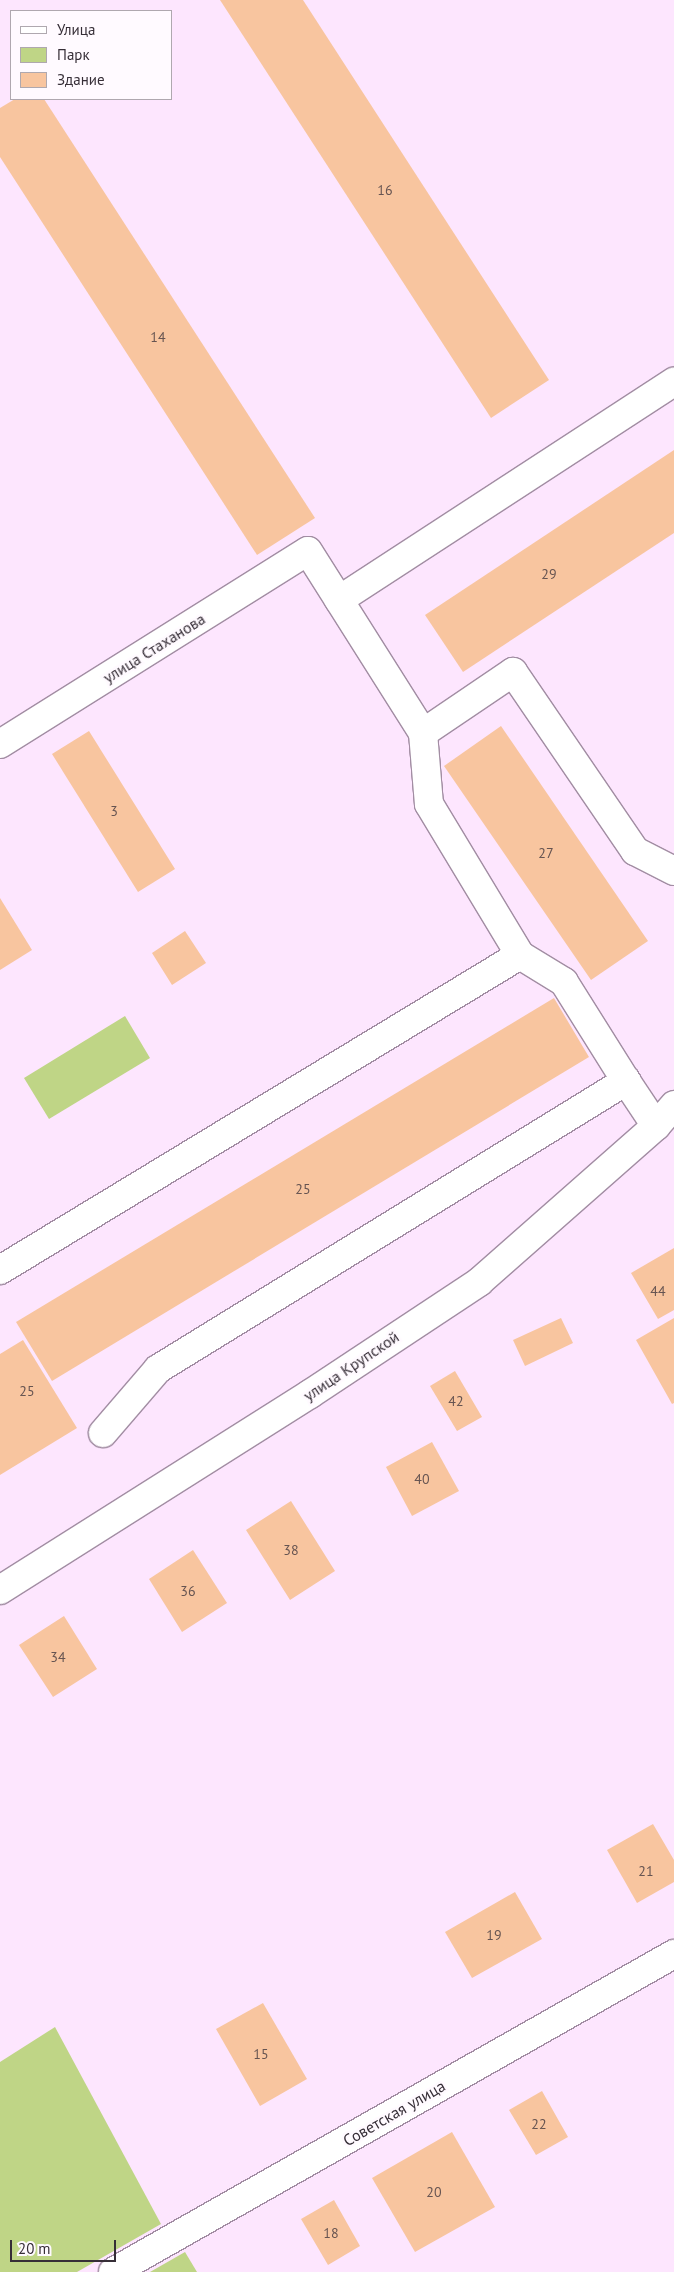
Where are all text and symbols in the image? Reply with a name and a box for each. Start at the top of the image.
legend [10,10,172,100]
text: Улица [57,20,95,39]
text: Парк [57,45,90,64]
text: Здание [57,70,105,89]
house number: 16 [377,182,393,198]
house number: 14 [150,329,166,345]
house number: 29 [541,566,557,582]
street label: улица Стаханова [99,609,209,687]
house number: 3 [110,803,118,819]
house number: 27 [538,845,554,861]
house number: 25 [295,1181,311,1197]
house number: 44 [650,1283,666,1299]
street label: улица Крупской [300,1327,402,1405]
house number: 25 [19,1383,35,1399]
house number: 42 [448,1393,464,1409]
house number: 40 [414,1471,430,1487]
house number: 38 [283,1542,299,1558]
house number: 36 [180,1583,196,1599]
house number: 34 [50,1649,66,1665]
house number: 21 [638,1863,654,1879]
house number: 19 [486,1927,502,1943]
house number: 15 [253,2046,269,2062]
street label: Советская улица [340,2076,448,2150]
house number: 22 [531,2116,547,2132]
house number: 20 [426,2184,442,2200]
house number: 18 [323,2225,339,2241]
scale bar [12,2230,119,2262]
text: 20 m [18,2239,51,2258]

